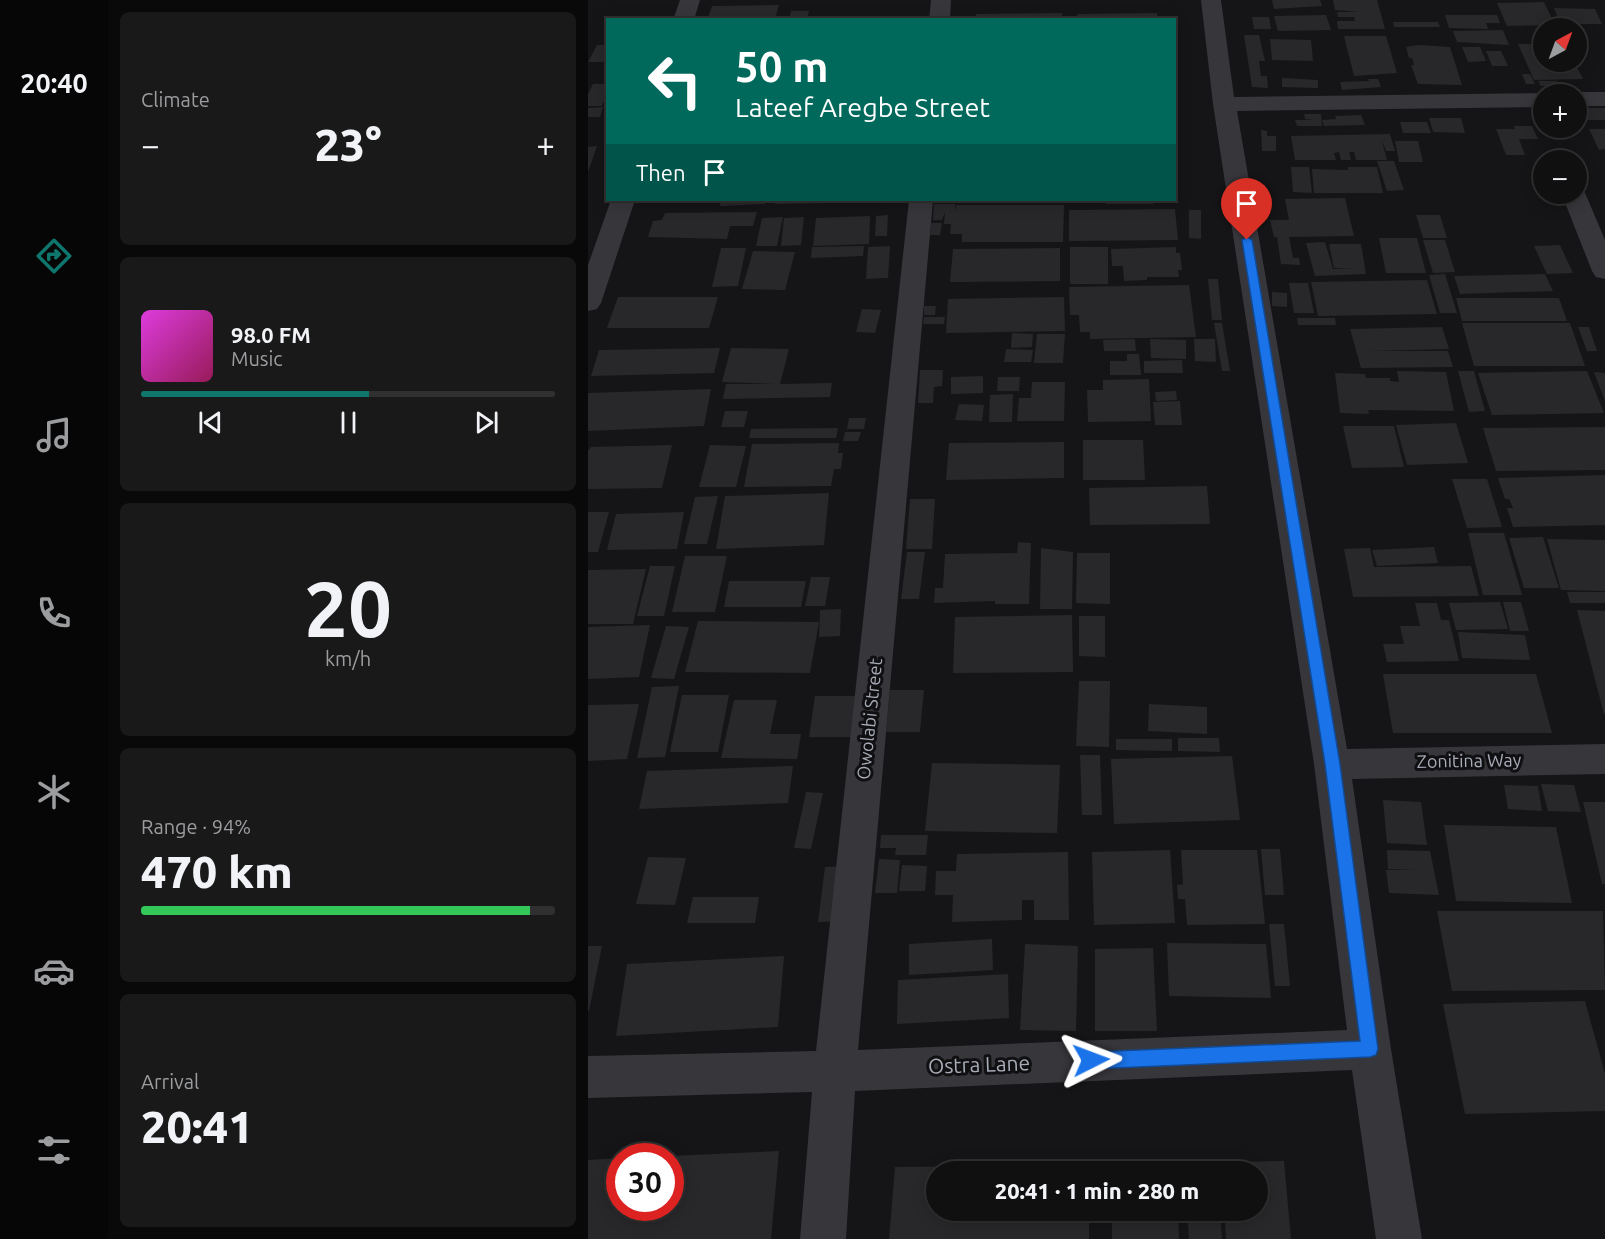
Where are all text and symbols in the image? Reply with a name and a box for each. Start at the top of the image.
north arrow [1533,18,1587,72]
map controls [1533,18,1587,204]
icon: left [636,42,714,120]
text: 50 m [735,43,829,90]
text: 20:40 [20,68,88,98]
button: + [1533,84,1587,138]
text: Climate [141,88,210,111]
text: Lateef Aregbe Street [735,92,990,122]
text: 23° [314,119,382,170]
text: − [141,126,160,163]
text: + [536,126,555,163]
button: − [1533,150,1587,204]
icon: arrive [698,156,731,189]
text: Then [636,160,686,185]
pin [1221,178,1272,240]
icon: arrive [1230,187,1263,220]
icon: directions [33,235,75,277]
text: 98.0 FM [231,322,311,347]
text: Music [231,347,283,370]
icon: previous [194,406,227,439]
icon: pause [332,406,365,439]
icon: next [470,406,503,439]
icon: music [33,414,75,456]
text: 20 [304,564,392,652]
icon: phone [33,592,75,634]
text: km/h [325,647,371,670]
street label: Owolabi Street [853,657,885,780]
street label: Zonitina Way [1417,749,1522,771]
icon: climate [33,771,75,813]
text: Range · 94% [141,815,251,838]
text: 470 km [141,846,293,897]
icon: car [33,950,75,992]
position arrow [1059,1028,1123,1092]
street label: Ostra Lane [927,1050,1031,1078]
text: Arrival [141,1070,199,1093]
text: 20:41 [141,1101,254,1152]
icon: filters [33,1129,75,1171]
speed limit sign: 30 [606,1143,684,1221]
text: 20:41 · 1 min · 280 m [995,1178,1199,1203]

